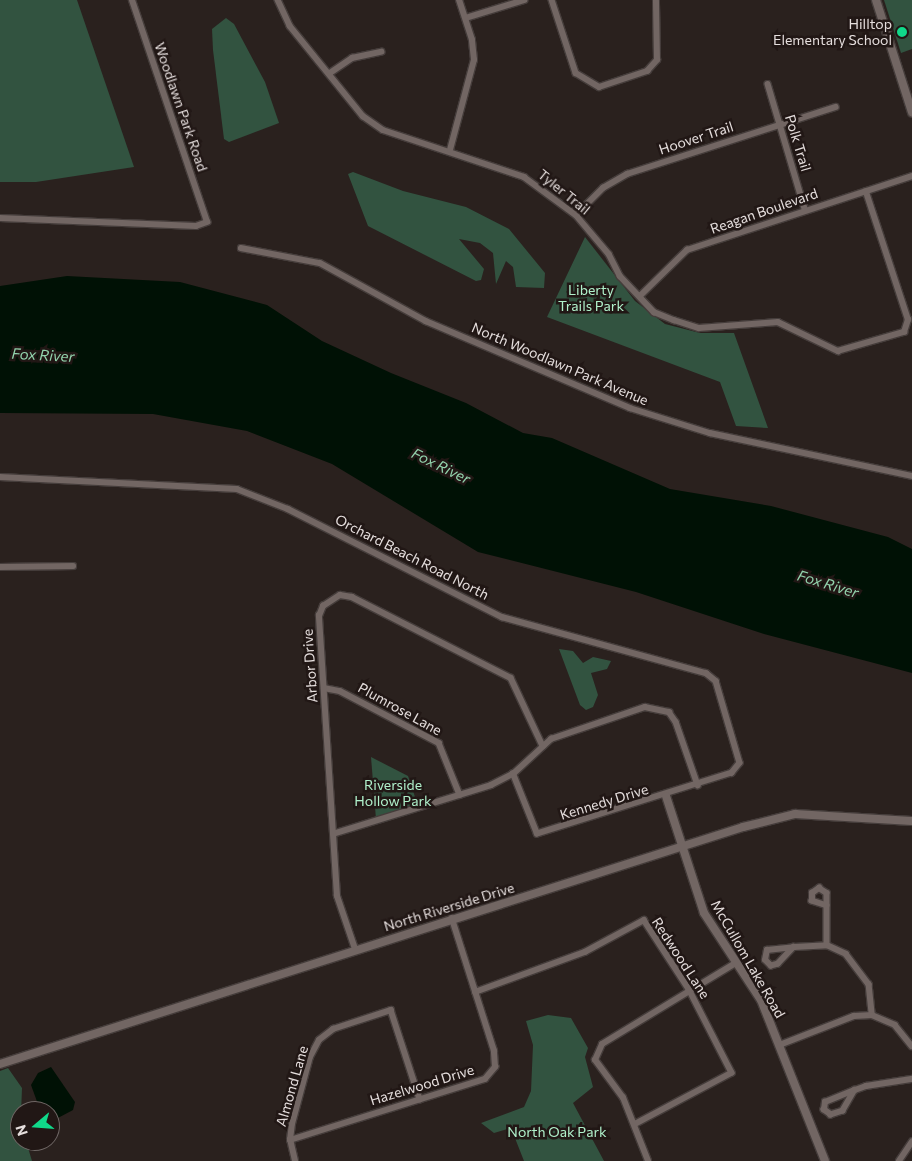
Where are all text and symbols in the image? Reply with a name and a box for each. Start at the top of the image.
place label: Hilltop Elementary School [773,16,892,48]
marker: Hilltop Elementary School [896,26,908,38]
street label: Woodlawn Park Road [151,40,211,174]
street label: Polk Trail [781,113,815,173]
street label: Hoover Trail [657,118,735,158]
street label: Tyler Trail [535,166,593,218]
street label: Reagan Boulevard [708,185,820,237]
park label: Liberty Trails Park [558,282,624,314]
street label: North Woodlawn Park Avenue [469,319,651,409]
water label: Fox River [11,344,75,366]
water label: Fox River [409,444,473,488]
street label: Orchard Beach Road North [332,511,492,603]
water label: Fox River [795,566,861,602]
street label: Arbor Drive [299,629,321,703]
street label: Plumrose Lane [355,679,445,739]
park label: Riverside Hollow Park [354,777,432,810]
street label: Kennedy Drive [558,781,650,823]
street label: North Riverside Drive [382,879,516,935]
street label: McCullom Lake Road [707,897,789,1021]
street label: Redwood Lane [648,914,714,1002]
street label: Almond Lane [272,1044,312,1128]
street label: Hazelwood Drive [368,1061,476,1109]
north arrow [10,1101,60,1151]
text: N [12,1123,31,1138]
park label: North Oak Park [507,1124,607,1140]

